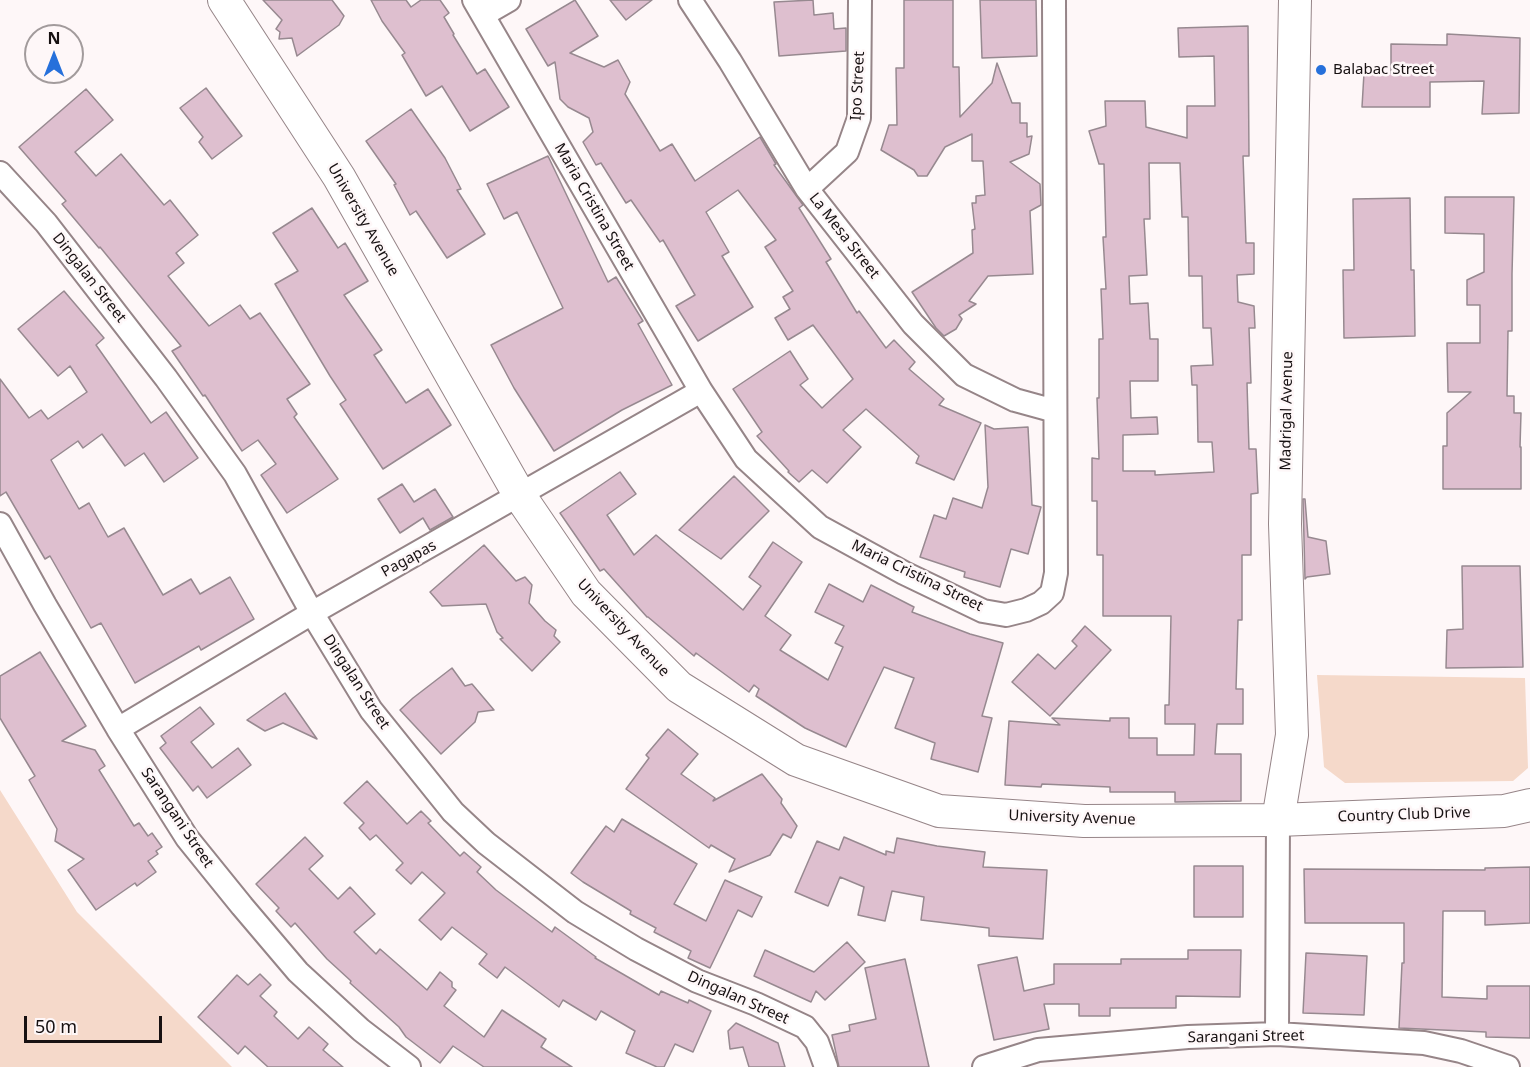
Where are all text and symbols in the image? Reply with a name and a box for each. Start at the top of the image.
north arrow [24,24,84,84]
text: N [47,27,61,49]
street label: Ipo Street [847,51,869,121]
place label: Balabac Street [1333,61,1434,79]
marker: Balabac Street [1314,63,1328,77]
street label: Maria Cristina Street [550,140,638,274]
street label: University Avenue [323,160,403,280]
street label: La Mesa Street [805,190,883,282]
street label: Dingalan Street [48,229,130,327]
street label: Madrigal Avenue [1277,351,1297,471]
street label: Maria Cristina Street [848,536,986,616]
street label: Pagapas [378,537,440,581]
street label: University Avenue [573,575,673,681]
street label: Dingalan Street [319,631,393,733]
street label: Sarangani Street [137,765,217,871]
street label: Country Club Drive [1337,804,1471,826]
street label: University Avenue [1008,807,1136,829]
street label: Dingalan Street [685,968,791,1028]
scale bar [27,1004,165,1042]
text: 50 m [35,1014,77,1038]
street label: Sarangani Street [1187,1027,1305,1047]

